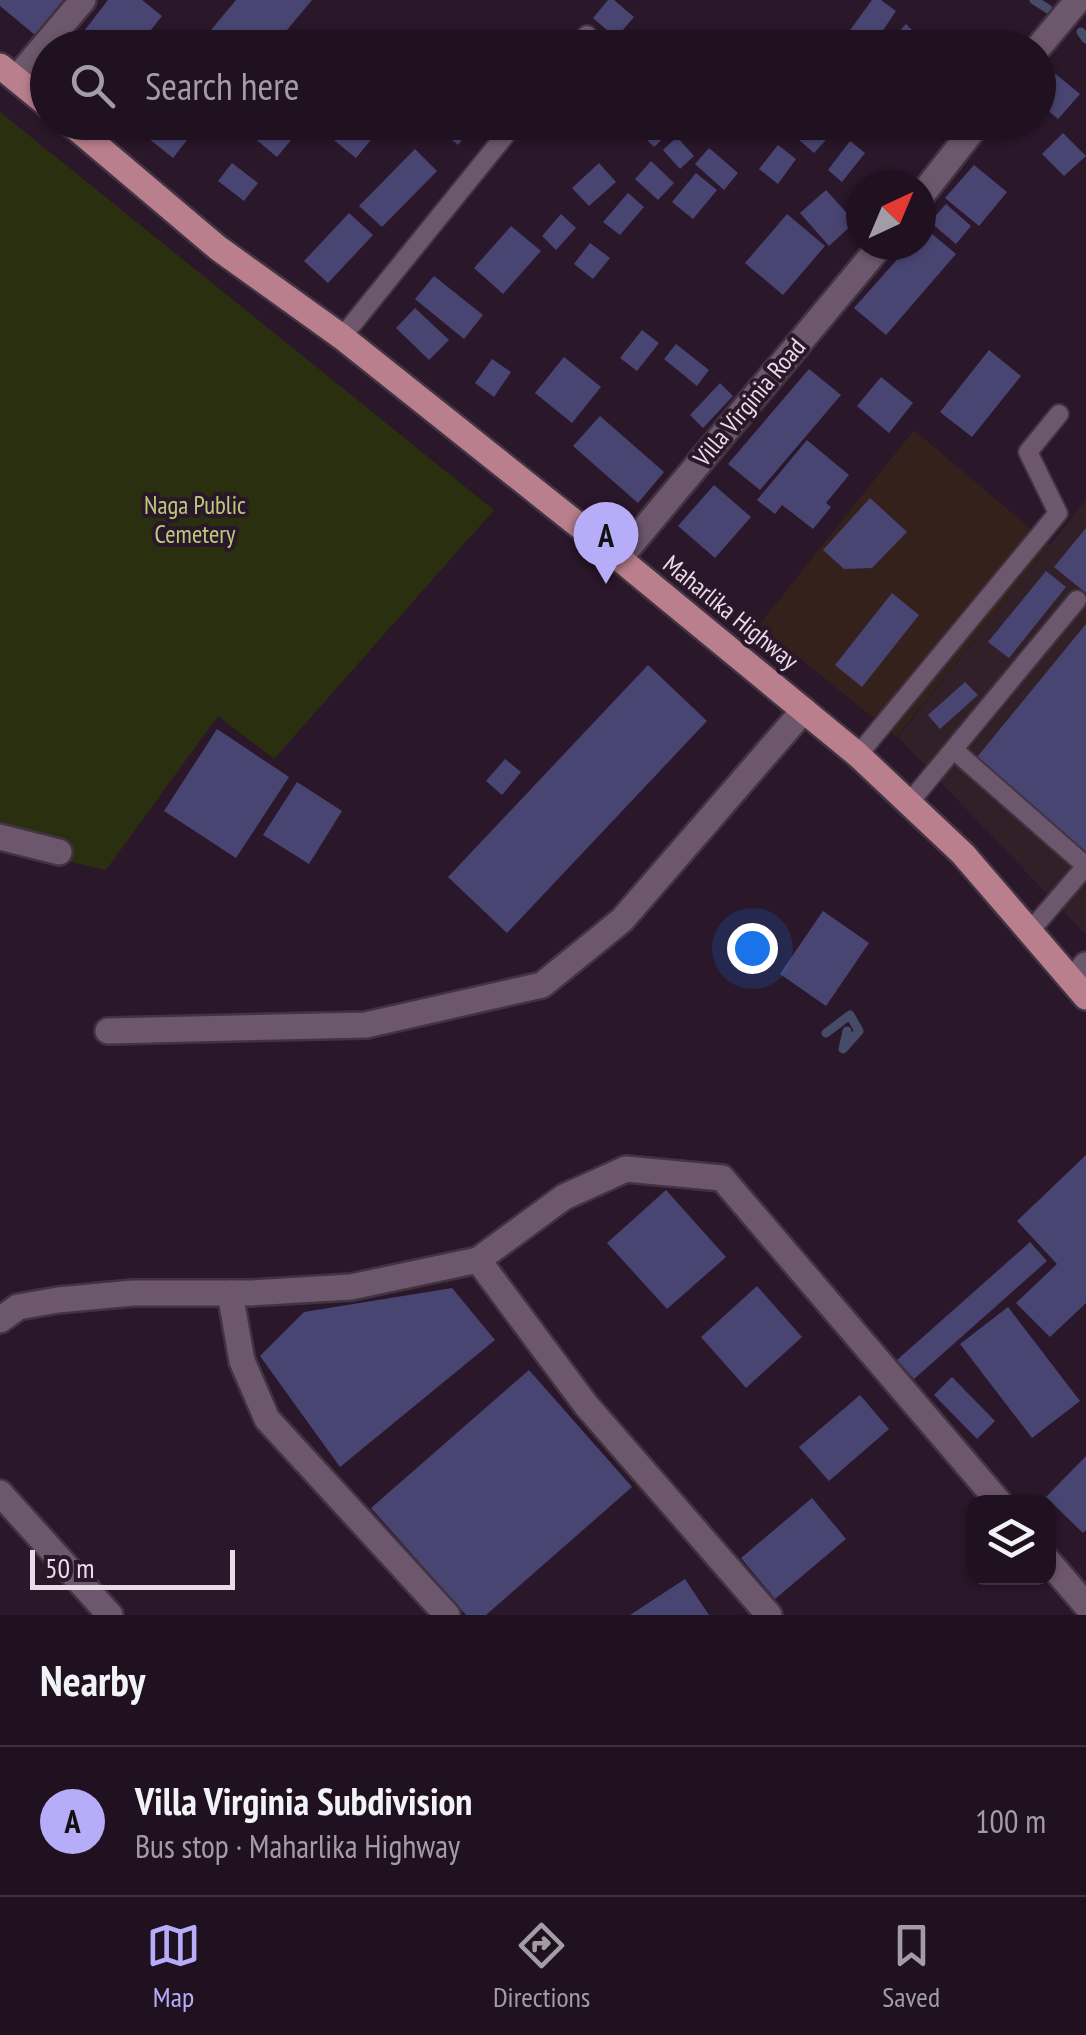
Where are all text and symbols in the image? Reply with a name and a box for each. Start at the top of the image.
search box [30,30,1056,140]
icon: search [65,58,120,113]
text: Search here [145,61,299,110]
north arrow [846,170,936,260]
street label: Villa Virginia Road [685,331,812,473]
park label: Naga Public Cemetery [144,489,246,550]
pin: A [574,502,638,584]
street label: Maharlika Highway [657,548,806,677]
your location [727,923,778,974]
map controls [966,1495,1056,1585]
button: layers [966,1495,1056,1585]
scale bar [30,1545,235,1590]
text: 50 m [45,1549,94,1586]
text: Nearby [40,1653,145,1708]
text: Villa Virginia Subdivision [135,1776,472,1825]
text: A [64,1800,81,1842]
text: 100 m [975,1800,1046,1842]
text: Bus stop · Maharlika Highway [135,1825,460,1867]
tab: Map [146,1918,201,2015]
tab: Directions [493,1918,590,2015]
tab: Saved [882,1918,940,2015]

